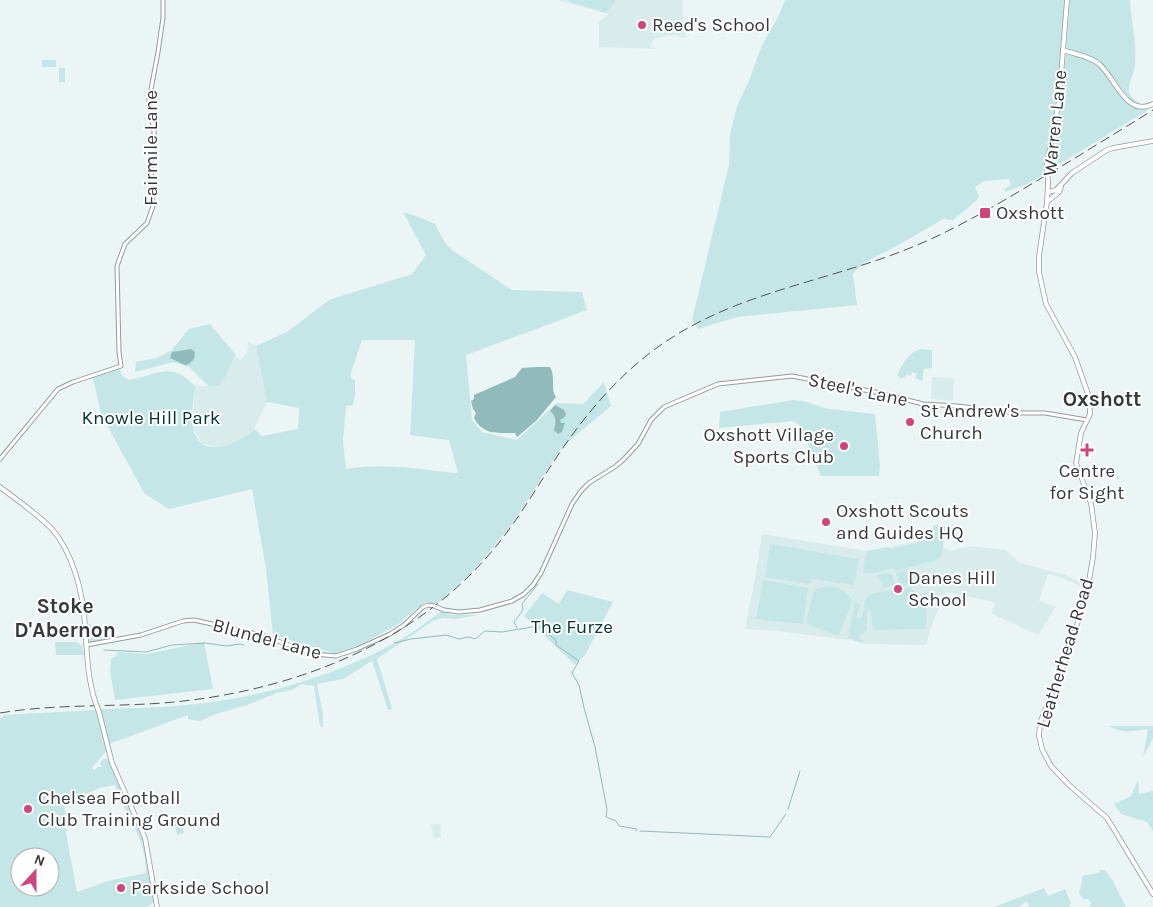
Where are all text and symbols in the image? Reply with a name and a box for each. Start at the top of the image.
place label: Reed's School [652,14,770,36]
marker: Reed's School [636,19,648,31]
street label: Warren Lane [1038,69,1072,177]
street label: Fairmile Lane [140,90,162,206]
place label: Oxshott [996,202,1064,224]
marker: Oxshott [978,206,992,220]
street label: Steel's Lane [806,369,910,411]
district label: Oxshott [1063,387,1141,411]
place label: St Andrew's Church [920,400,1020,444]
park label: Knowle Hill Park [82,407,221,429]
marker: St Andrew's Church [904,416,916,428]
place label: Oxshott Village Sports Club [703,424,834,468]
marker: Oxshott Village Sports Club [838,440,850,452]
marker: Centre for Sight [1080,443,1094,457]
place label: Centre for Sight [1050,460,1124,504]
place label: Oxshott Scouts and Guides HQ [836,500,969,544]
marker: Oxshott Scouts and Guides HQ [820,516,832,528]
place label: Danes Hill School [908,567,996,611]
street label: Leatherhead Road [1032,575,1098,731]
marker: Danes Hill School [892,583,904,595]
district label: Stoke D'Abernon [14,594,116,642]
street label: Blundel Lane [210,614,324,664]
park label: The Furze [531,616,613,638]
place label: Chelsea Football Club Training Ground [38,787,221,831]
marker: Chelsea Football Club Training Ground [22,803,34,815]
north arrow [10,847,60,897]
text: N [32,851,47,870]
place label: Parkside School [131,877,270,899]
marker: Parkside School [115,882,127,894]

